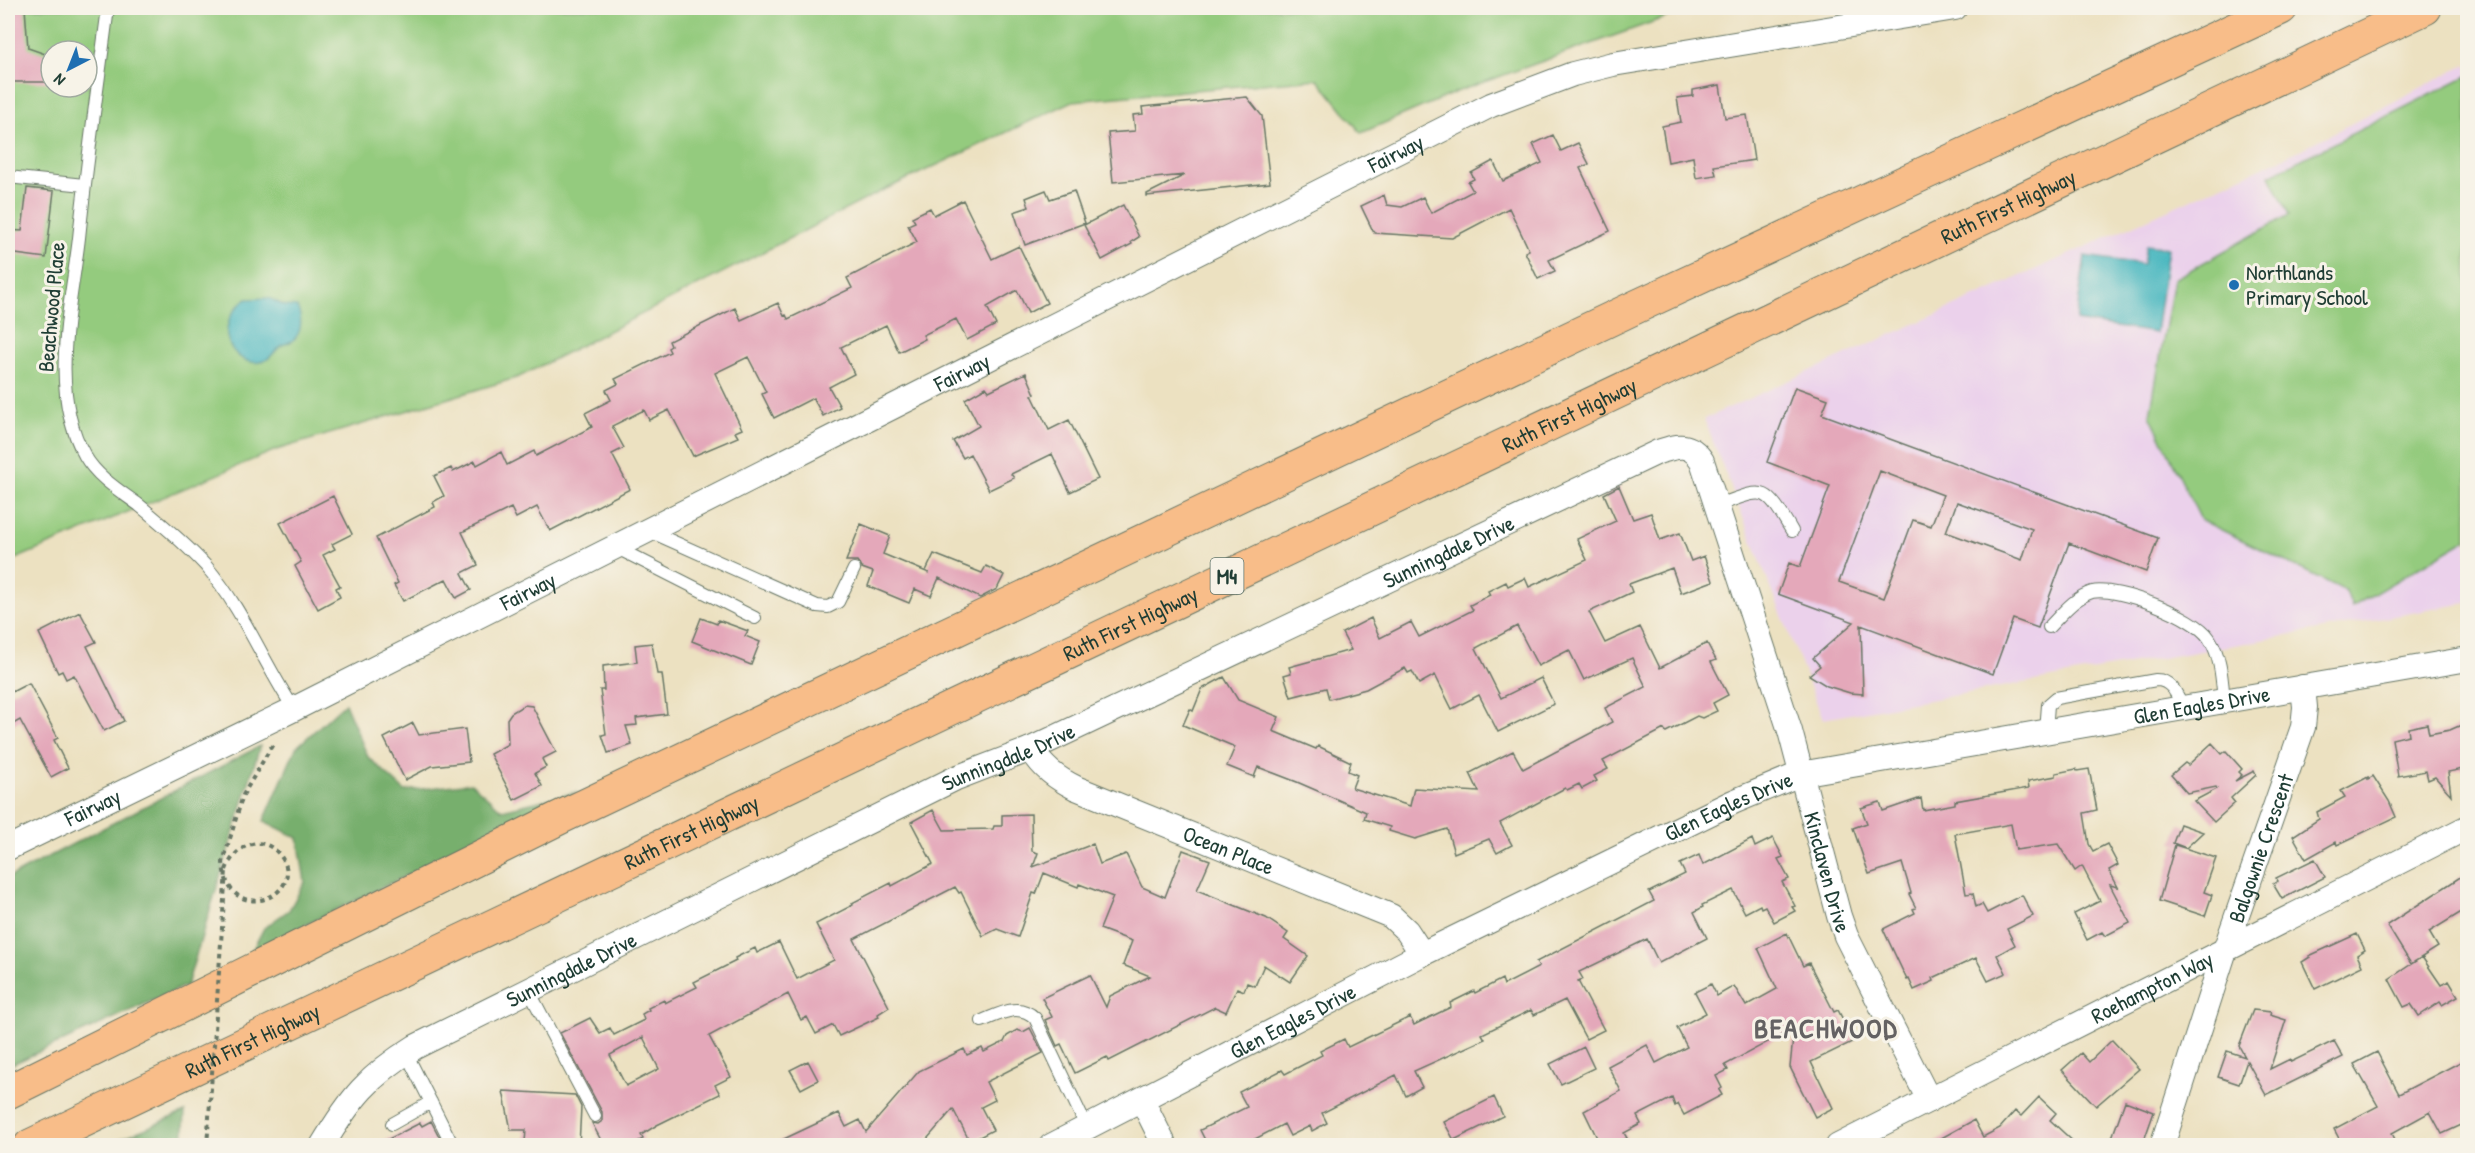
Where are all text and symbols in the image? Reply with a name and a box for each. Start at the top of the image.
north arrow [39,39,99,99]
text: N [48,69,69,91]
street label: Fairway [1362,127,1429,180]
street label: Ruth First Highway [1936,161,2080,251]
street label: Beachwood Place [30,241,72,373]
place label: Northlands Primary School [2246,257,2368,312]
marker: Northlands Primary School [2227,278,2241,292]
street label: Fairway [928,345,995,399]
street label: Ruth First Highway [1497,370,1641,460]
street label: Sunningdale Drive [1378,507,1519,595]
road number: M4 [1210,558,1244,594]
street label: Fairway [494,564,561,618]
street label: Ruth First Highway [1058,578,1202,668]
street label: Glen Eagles Drive [2131,678,2272,731]
street label: Sunningdale Drive [936,715,1080,798]
street label: Glen Eagles Drive [1659,764,1797,848]
street label: Balgownie Crescent [2221,769,2301,926]
street label: Fairway [59,781,125,834]
street label: Ruth First Highway [619,787,763,877]
street label: Kinclaven Drive [1797,808,1859,936]
street label: Ocean Place [1179,818,1279,882]
street label: Sunningdale Drive [501,924,642,1014]
street label: Roehampton Way [2086,944,2218,1030]
street label: Glen Eagles Drive [1224,976,1361,1066]
street label: Ruth First Highway [180,996,325,1085]
district label: BEACHWOOD [1754,1009,1898,1047]

